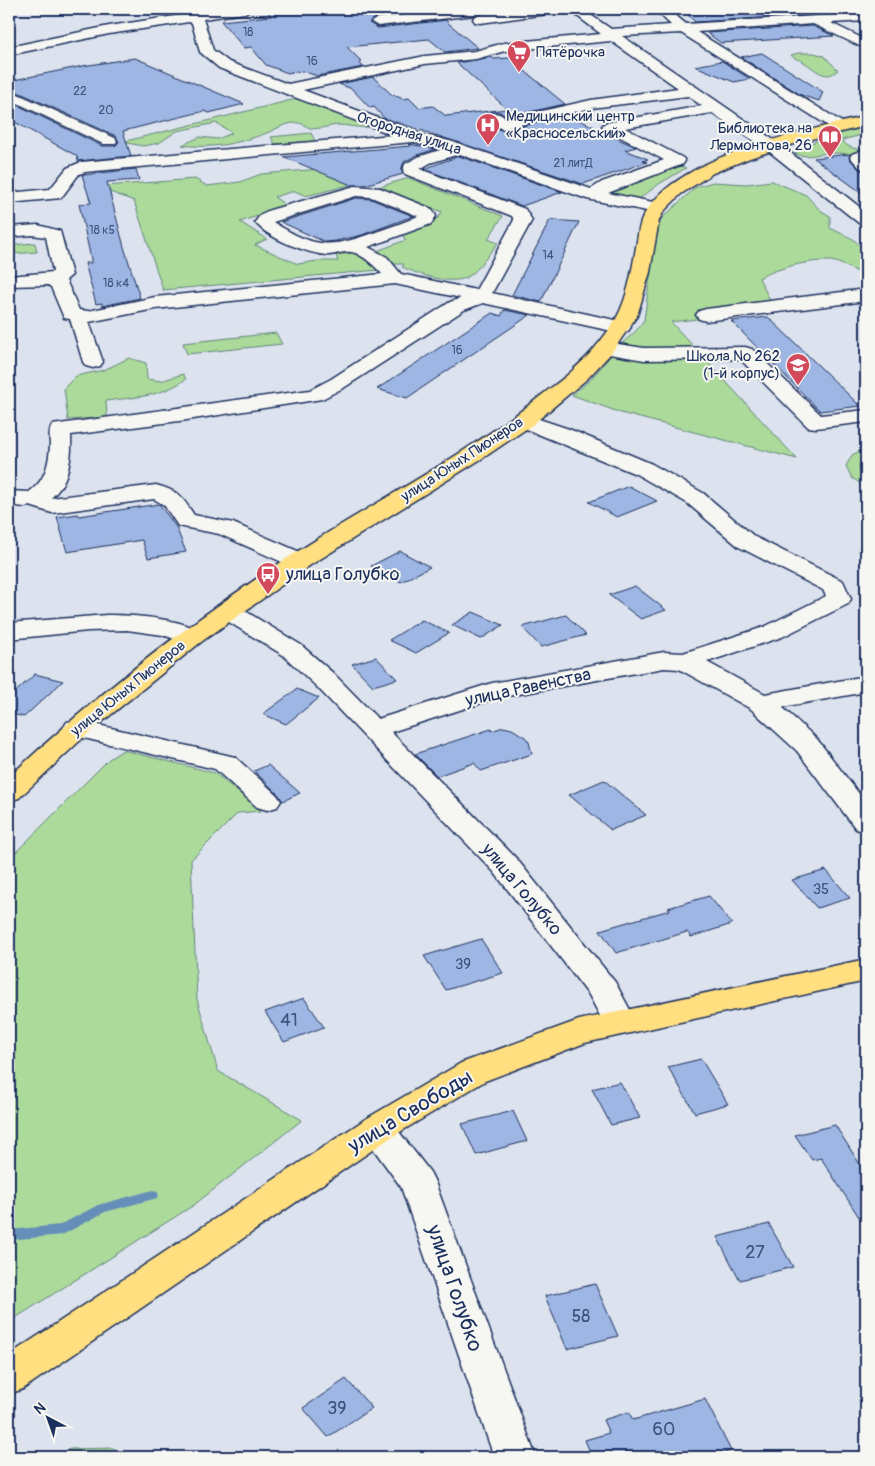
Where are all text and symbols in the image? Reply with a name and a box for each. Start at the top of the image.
house number: 18 [243,25,253,40]
supermarket icon: Пятёрочка [506,39,532,73]
place label: Пятёрочка [536,43,605,62]
house number: 16 [306,54,318,69]
house number: 22 [73,84,87,99]
house number: 20 [99,103,113,118]
place label: Медицинский центр «Красносельский» [506,107,635,143]
street label: Огородная улица [354,108,464,159]
hospital icon: Медицинский центр «Красносельский» [475,112,501,146]
place label: Библиотека на Лермонтова, 26 [709,119,812,155]
library icon: Библиотека на Лермонтова, 26 [817,124,843,158]
house number: 21 литД [554,156,593,171]
house number: 18 к5 [89,223,115,238]
house number: 14 [542,248,554,263]
house number: 18 к4 [103,276,129,291]
house number: 16 [451,343,463,358]
place label: Школа № 262 (1-й корпус) [687,347,780,383]
school or university icon: Школа № 262 (1-й корпус) [785,352,811,386]
street label: улица Юных Пионеров [396,413,527,507]
bus stop icon: улица Голубко [255,561,281,595]
place label: улица Голубко [285,563,400,586]
street label: улица Юных Пионеров [66,636,190,741]
street label: улица Равенства [462,663,593,712]
street label: улица Голубко [476,838,567,940]
house number: 35 [813,880,829,899]
house number: 39 [455,955,471,974]
house number: 41 [280,1009,298,1032]
street label: улица Свободы [342,1064,478,1160]
street label: улица Голубко [420,1220,489,1355]
house number: 27 [745,1241,765,1264]
house number: 58 [572,1305,590,1328]
north arrow [22,1394,72,1444]
house number: 39 [327,1397,347,1420]
text: N [31,1399,49,1418]
house number: 60 [653,1418,675,1441]

